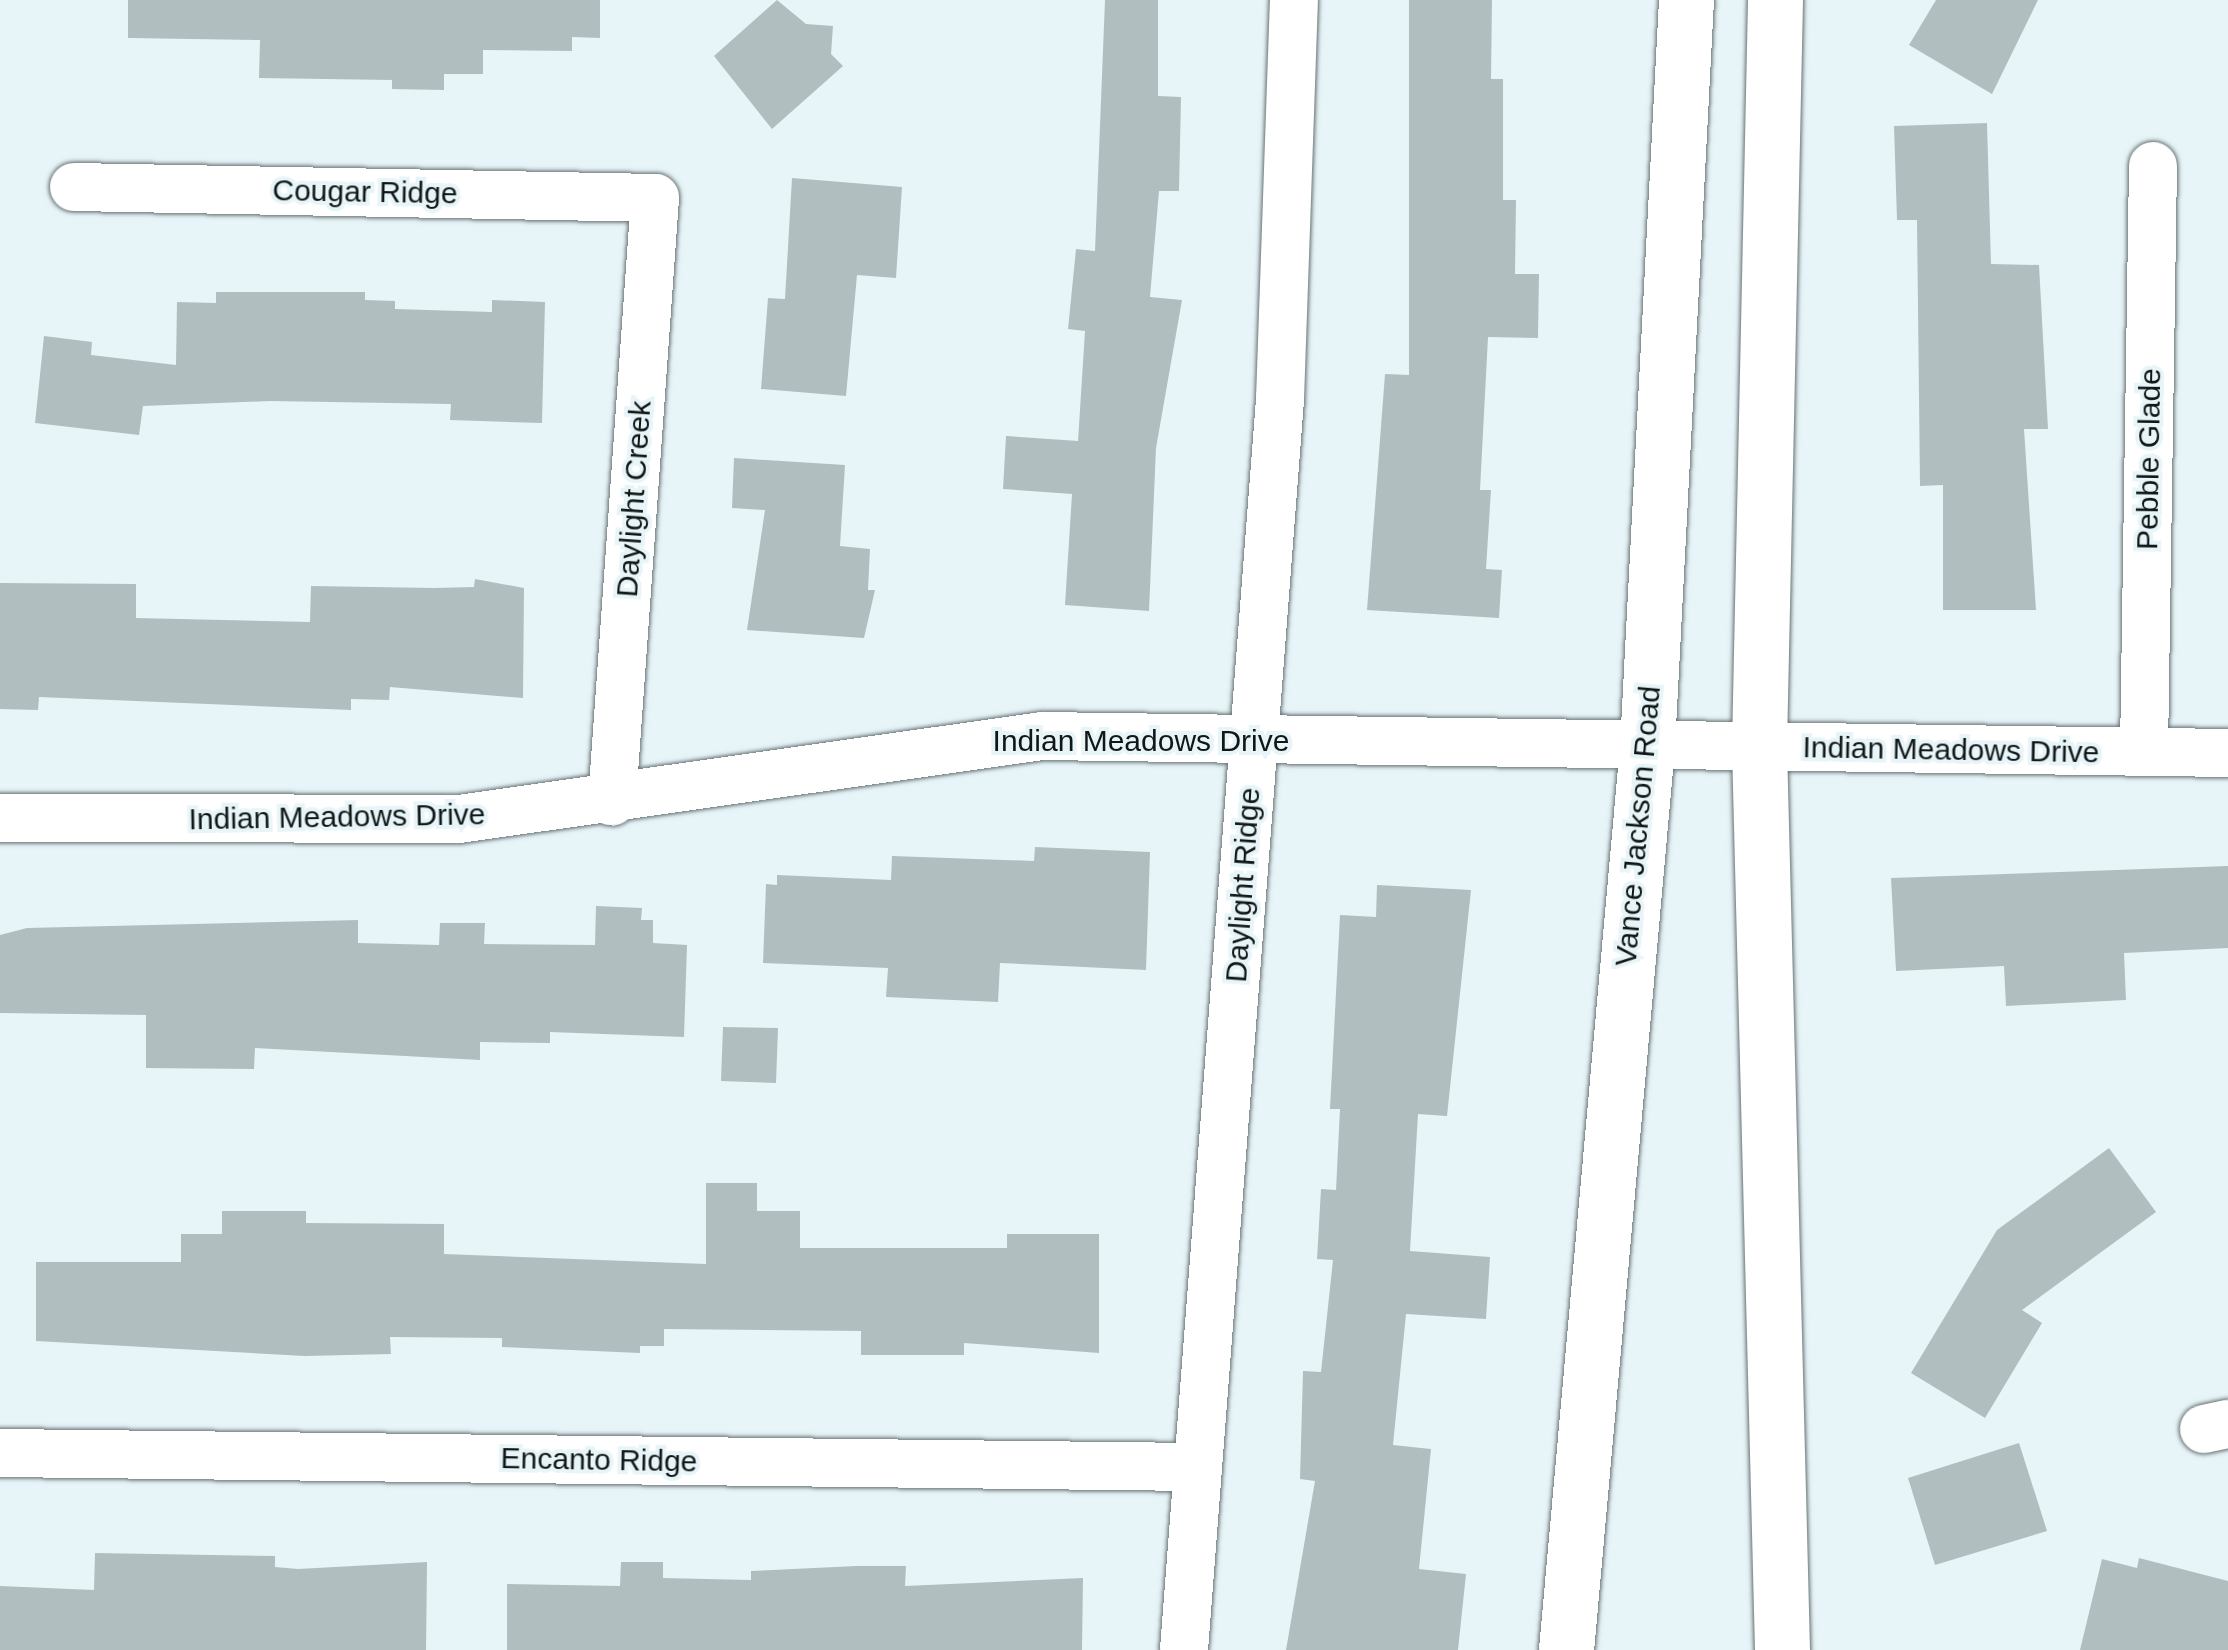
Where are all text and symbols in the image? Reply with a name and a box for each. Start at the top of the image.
street label: Cougar Ridge [272,172,458,212]
street label: Pebble Glade [2129,368,2169,550]
street label: Daylight Creek [609,400,659,598]
street label: Vance Jackson Road [1608,684,1668,968]
street label: Indian Meadows Drive [993,723,1289,759]
street label: Indian Meadows Drive [1802,729,2100,771]
street label: Daylight Ridge [1218,786,1268,984]
street label: Indian Meadows Drive [188,796,486,838]
street label: Encanto Ridge [500,1440,698,1480]

